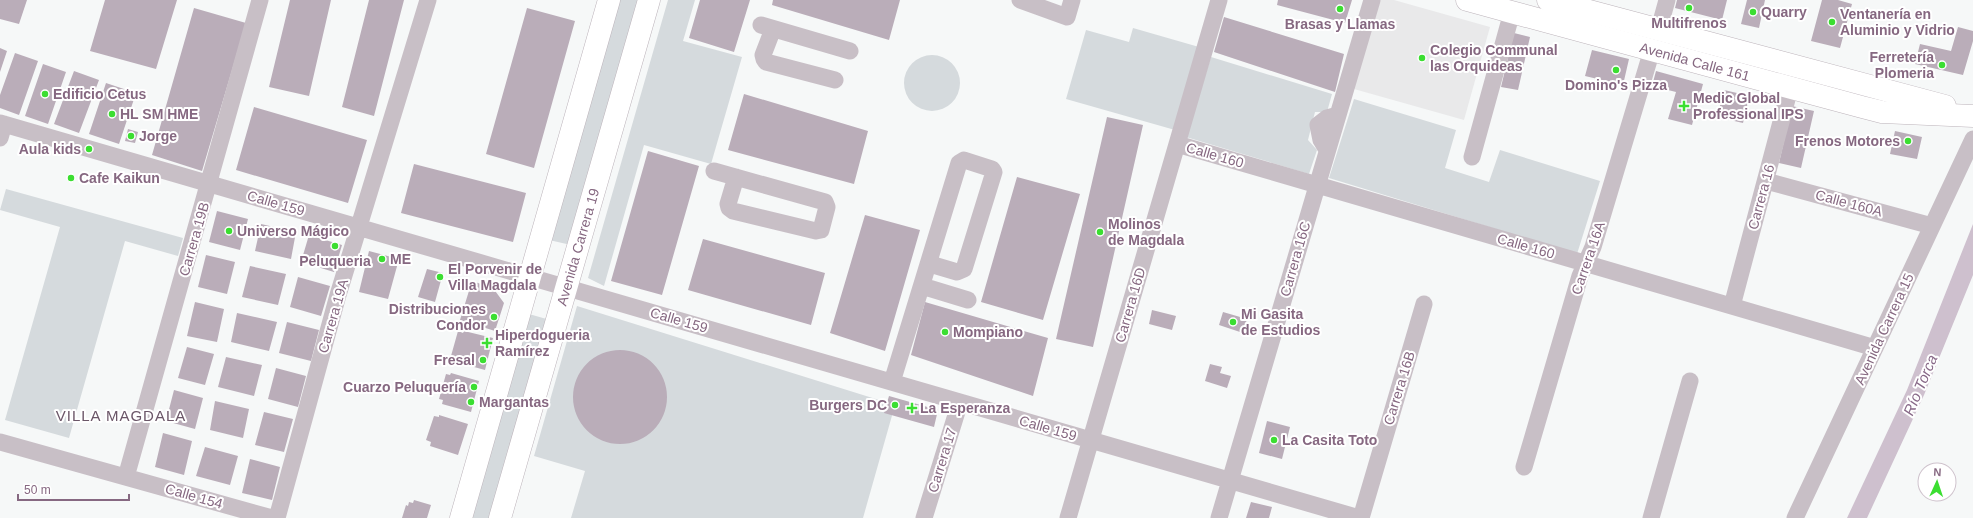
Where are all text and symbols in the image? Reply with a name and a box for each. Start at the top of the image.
marker: Multifrenos [1684,3,1694,13]
marker: Brasas y Llamas [1335,4,1345,14]
place label: Quarry [1761,4,1807,20]
place label: Ventanería en Aluminio y Vidrio [1840,6,1955,38]
marker: Quarry [1748,7,1758,17]
place label: Multifrenos [1651,15,1727,31]
place label: Brasas y Llamas [1285,16,1395,32]
marker: Ventanería en Aluminio y Vidrio [1827,17,1837,27]
street label: Avenida Calle 161 [1638,39,1752,84]
place label: Colegio Communal las Orquideas [1430,42,1558,74]
place label: Ferretería Plomeria [1869,49,1934,81]
marker: Colegio Communal las Orquideas [1417,53,1427,63]
marker: Ferretería Plomeria [1937,60,1947,70]
marker: Domino's Pizza [1611,65,1621,75]
place label: Domino's Pizza [1565,77,1667,93]
place label: Edificio Cetus [53,86,147,102]
marker: Edificio Cetus [40,89,50,99]
place label: Medic Global Professional IPS [1693,90,1803,122]
marker: Medic Global Professional IPS [1678,100,1690,112]
place label: HL SM HME [120,106,198,122]
marker: HL SM HME [107,109,117,119]
place label: Jorge [139,128,177,144]
marker: Jorge [126,131,136,141]
place label: Frenos Motores [1795,133,1900,149]
marker: Frenos Motores [1903,136,1913,146]
street label: Calle 160 [1184,139,1246,171]
place label: Aula kids [19,141,81,157]
marker: Aula kids [84,144,94,154]
street label: Carrera 16 [1745,162,1777,231]
place label: Cafe Kaikun [79,170,160,186]
marker: Cafe Kaikun [66,173,76,183]
street label: Avenida Carrera 19 [553,186,602,307]
street label: Calle 160A [1814,186,1885,220]
street label: Calle 159 [245,187,307,219]
street label: Carrera 19B [176,200,212,278]
place label: Molinos de Magdala [1108,216,1184,248]
street label: Carrera 16A [1568,219,1608,297]
street label: Carrera 16C [1277,220,1313,298]
place label: Universo Mágico [237,223,349,239]
marker: Universo Mágico [224,226,234,236]
marker: Molinos de Magdala [1095,227,1105,237]
street label: Calle 160 [1495,230,1557,262]
marker: Peluqueria [330,241,340,251]
place label: ME [390,251,411,267]
place label: Peluqueria [299,253,371,269]
marker: ME [377,254,387,264]
place label: El Porvenir de Villa Magdala [448,261,542,293]
street label: Carrera 16D [1112,266,1148,344]
street label: Avenida Carrera 15 [1851,271,1917,387]
marker: El Porvenir de Villa Magdala [435,272,445,282]
street label: Carrera 19A [315,277,351,355]
place label: Distribuciones Condor [389,301,487,333]
street label: Calle 159 [648,304,710,336]
place label: Mi Gasita de Estudios [1241,306,1321,338]
marker: Distribuciones Condor [489,312,499,322]
marker: Mi Gasita de Estudios [1228,317,1238,327]
place label: Mompiano [953,324,1023,340]
place label: Hiperdogueria Ramírez [495,327,590,359]
marker: Mompiano [940,327,950,337]
marker: Hiperdogueria Ramírez [482,338,492,348]
street label: Carrera 16B [1380,349,1418,427]
place label: Fresal [434,352,475,368]
water label: Río Torca [1900,352,1940,418]
marker: Fresal [478,355,488,365]
place label: Cuarzo Peluquería [343,379,466,395]
marker: Cuarzo Peluquería [469,382,479,392]
place label: Margantas [479,394,549,410]
marker: Margantas [466,397,476,407]
place label: Burgers DC [809,397,887,413]
marker: Burgers DC [890,400,900,410]
place label: La Esperanza [920,400,1010,416]
marker: La Esperanza [907,403,917,413]
district label: VILLA MAGDALA [56,407,186,424]
street label: Calle 159 [1017,412,1079,444]
street label: Carrera 17 [925,425,959,494]
place label: La Casita Toto [1282,432,1377,448]
marker: La Casita Toto [1269,435,1279,445]
north arrow [1917,462,1957,502]
text: N [1933,466,1942,478]
scale bar [18,476,129,502]
street label: Calle 154 [163,480,225,512]
text: 50 m [24,483,51,497]

